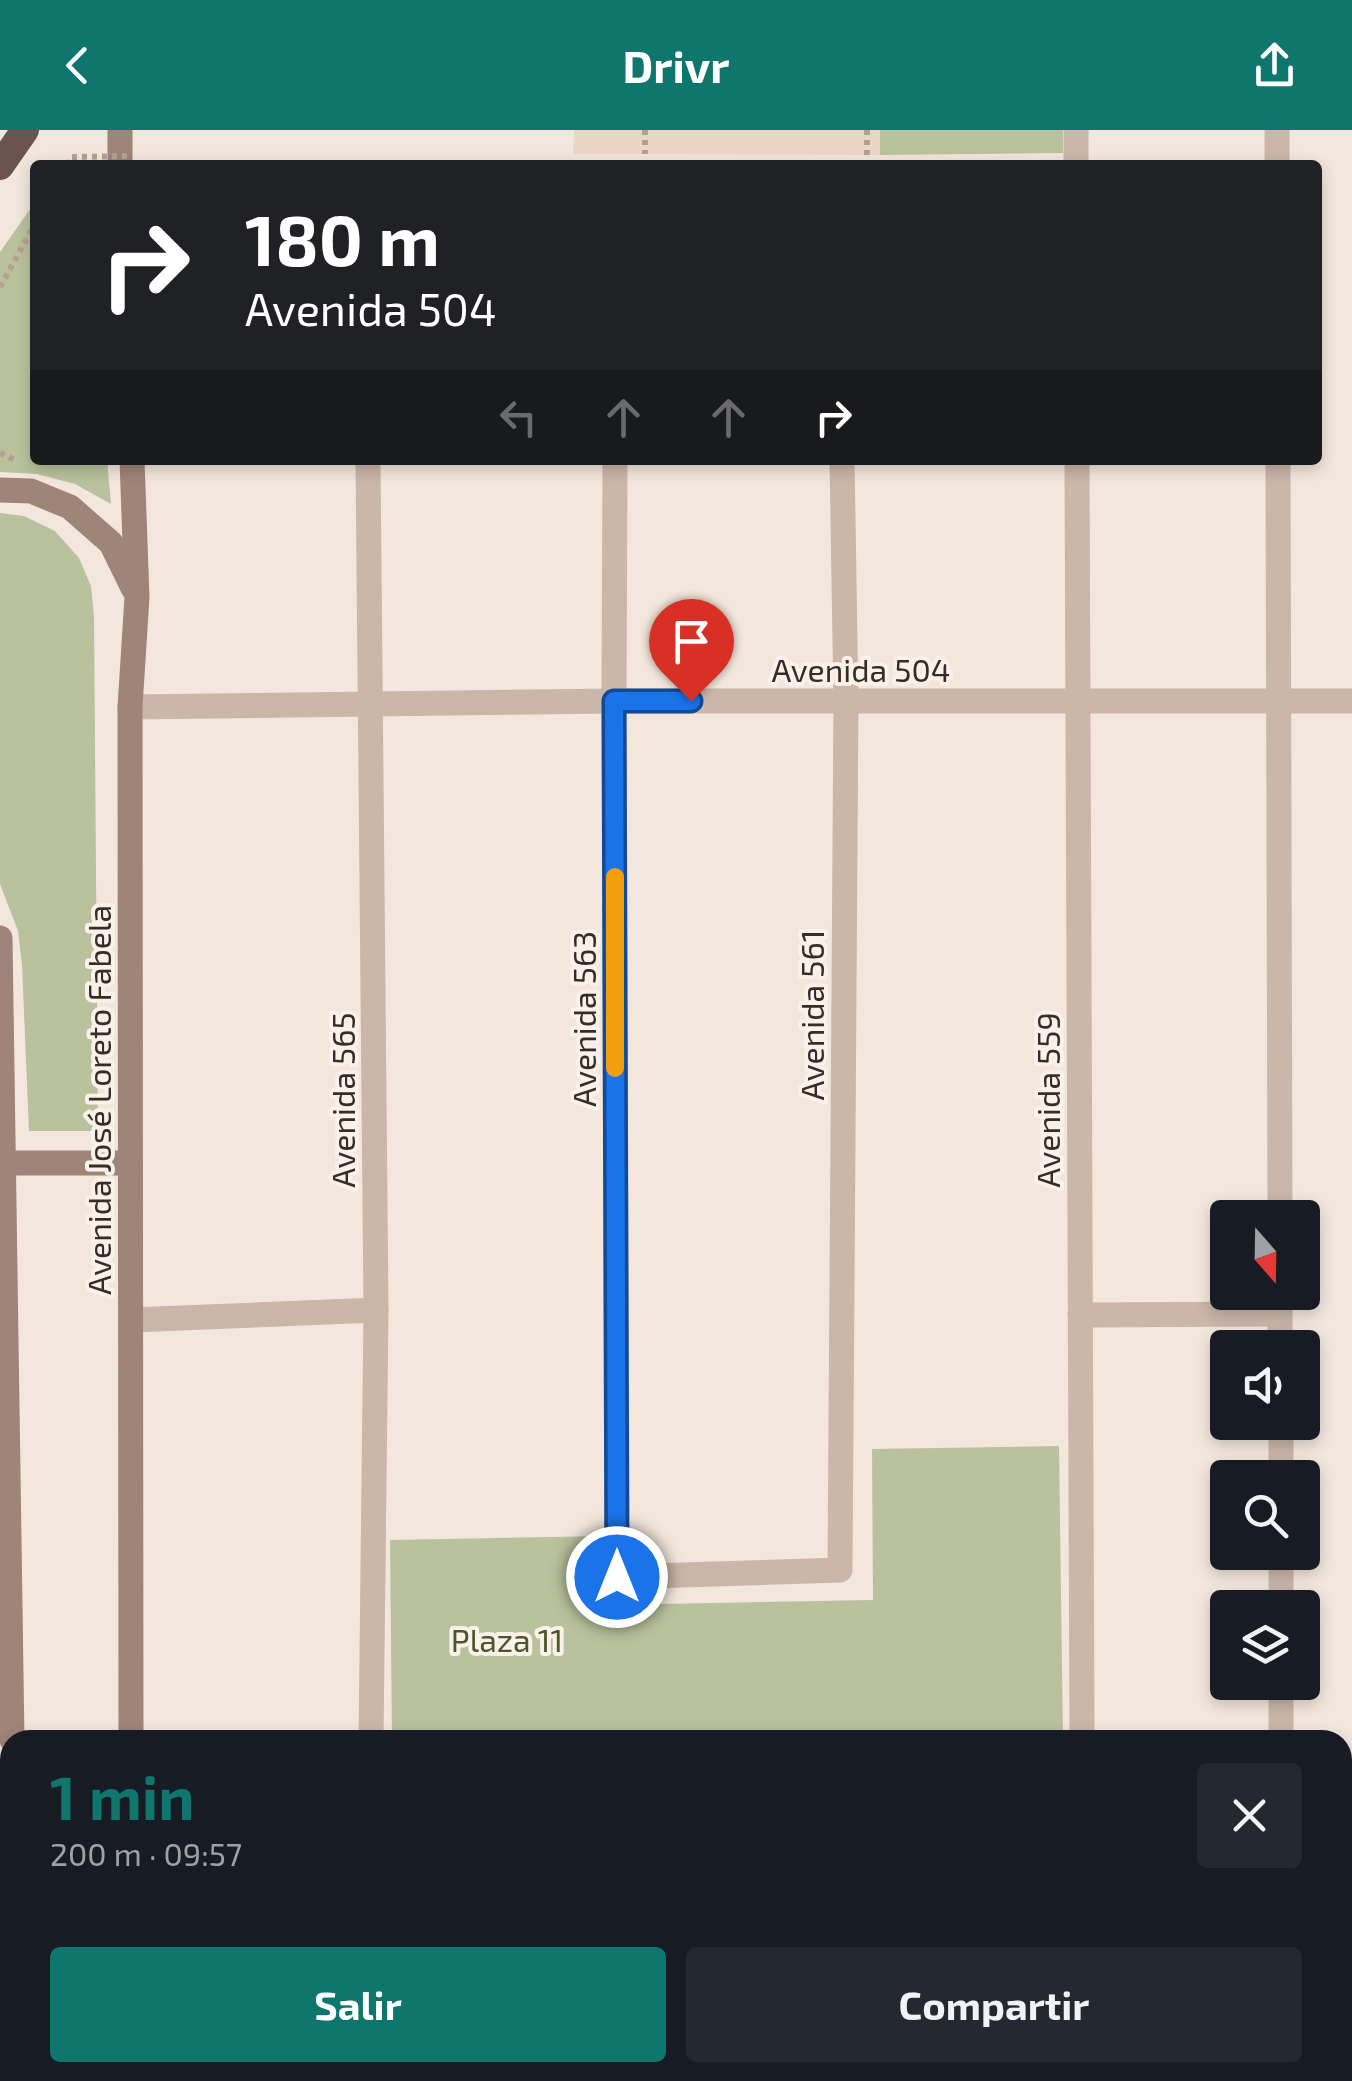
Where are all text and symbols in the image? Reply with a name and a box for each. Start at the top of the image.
icon: back [50,38,105,93]
text: Drivr [622,38,730,92]
icon: share [1247,38,1302,93]
text: 180 m [245,196,440,280]
icon: right [80,200,210,330]
text: Avenida 504 [245,281,497,335]
icon: left [491,390,546,445]
icon: ahead [596,390,651,445]
icon: ahead [701,390,756,445]
icon: right [806,390,861,445]
pin [649,599,734,702]
icon: arrive [664,614,719,669]
street label: Avenida 504 [772,650,950,688]
street label: Avenida José Loreto Fabela [79,905,117,1295]
street label: Avenida 561 [792,930,830,1100]
street label: Avenida 563 [564,931,602,1107]
street label: Avenida 565 [323,1012,361,1188]
street label: Avenida 559 [1028,1012,1066,1188]
north arrow [1210,1200,1320,1310]
map controls [1210,1200,1320,1700]
button: sound [1210,1330,1320,1440]
button: search [1210,1460,1320,1570]
position arrow [565,1525,669,1629]
button: layers [1210,1590,1320,1700]
park label: Plaza 11 [451,1620,563,1658]
text: 1 min [50,1760,194,1832]
button: close [1197,1763,1302,1868]
text: 200 m · 09:57 [50,1834,242,1872]
button: Salir [50,1947,666,2062]
button: Compartir [686,1947,1302,2062]

